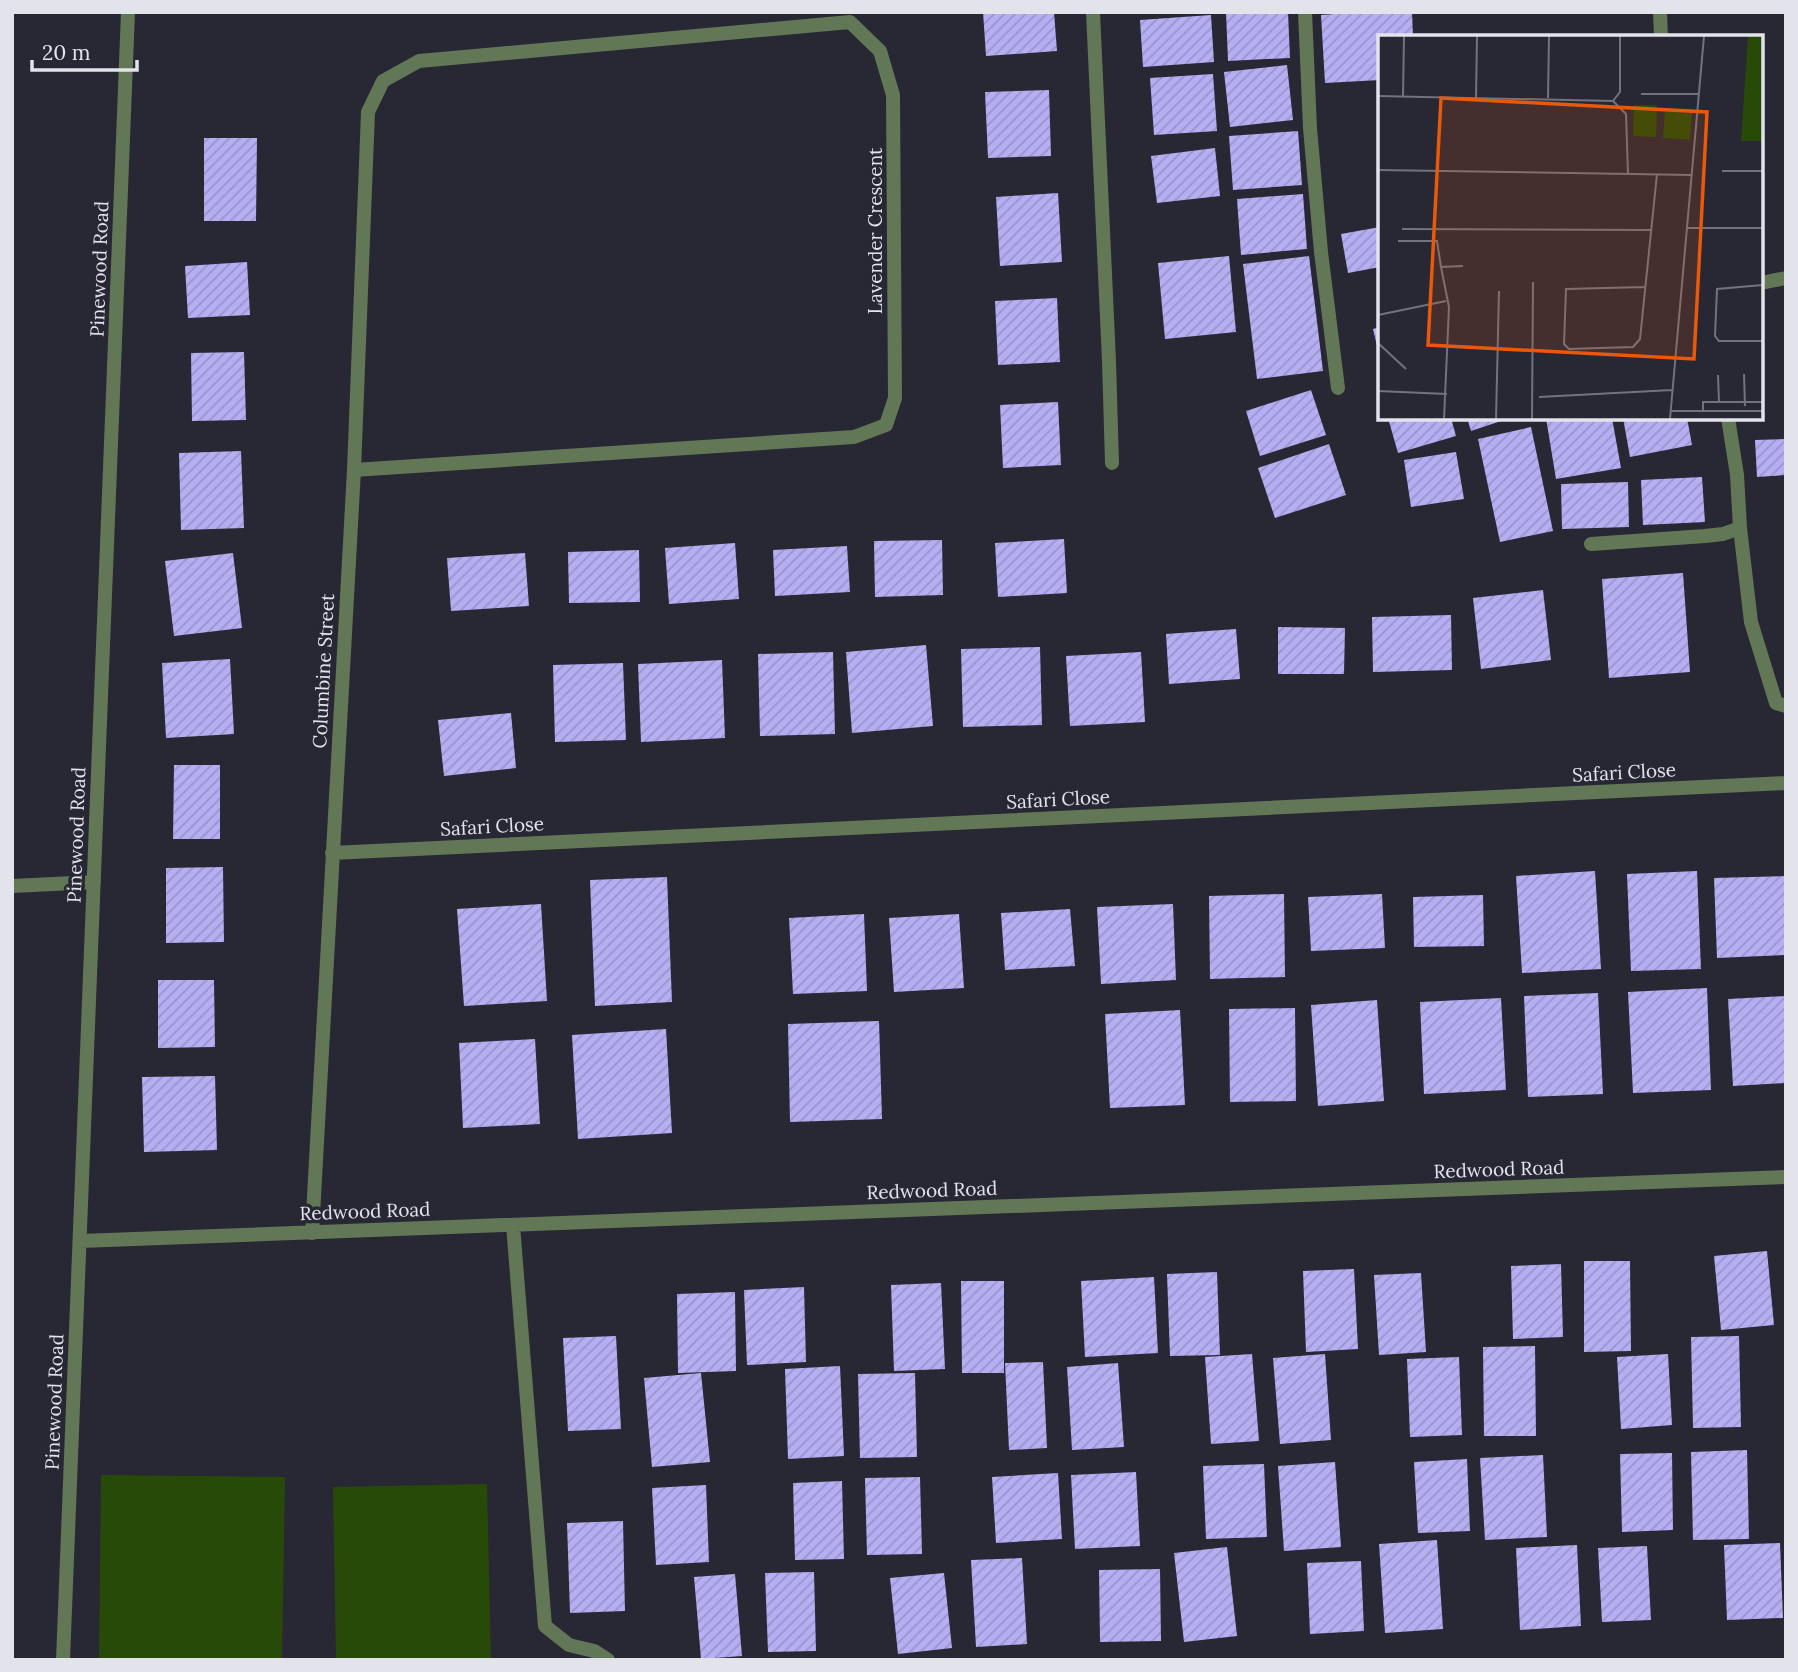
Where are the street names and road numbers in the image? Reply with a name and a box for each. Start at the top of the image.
street label: Lavender Crescent [863,147,887,314]
street label: Pinewood Road [85,200,113,338]
street label: Columbine Street [307,592,339,749]
street label: Safari Close [1571,757,1677,787]
street label: Pinewood Road [62,766,90,904]
street label: Safari Close [1005,784,1111,814]
street label: Safari Close [439,811,545,841]
street label: Redwood Road [1433,1155,1565,1183]
street label: Redwood Road [866,1176,998,1204]
street label: Redwood Road [299,1197,431,1225]
street label: Pinewood Road [40,1333,68,1471]

